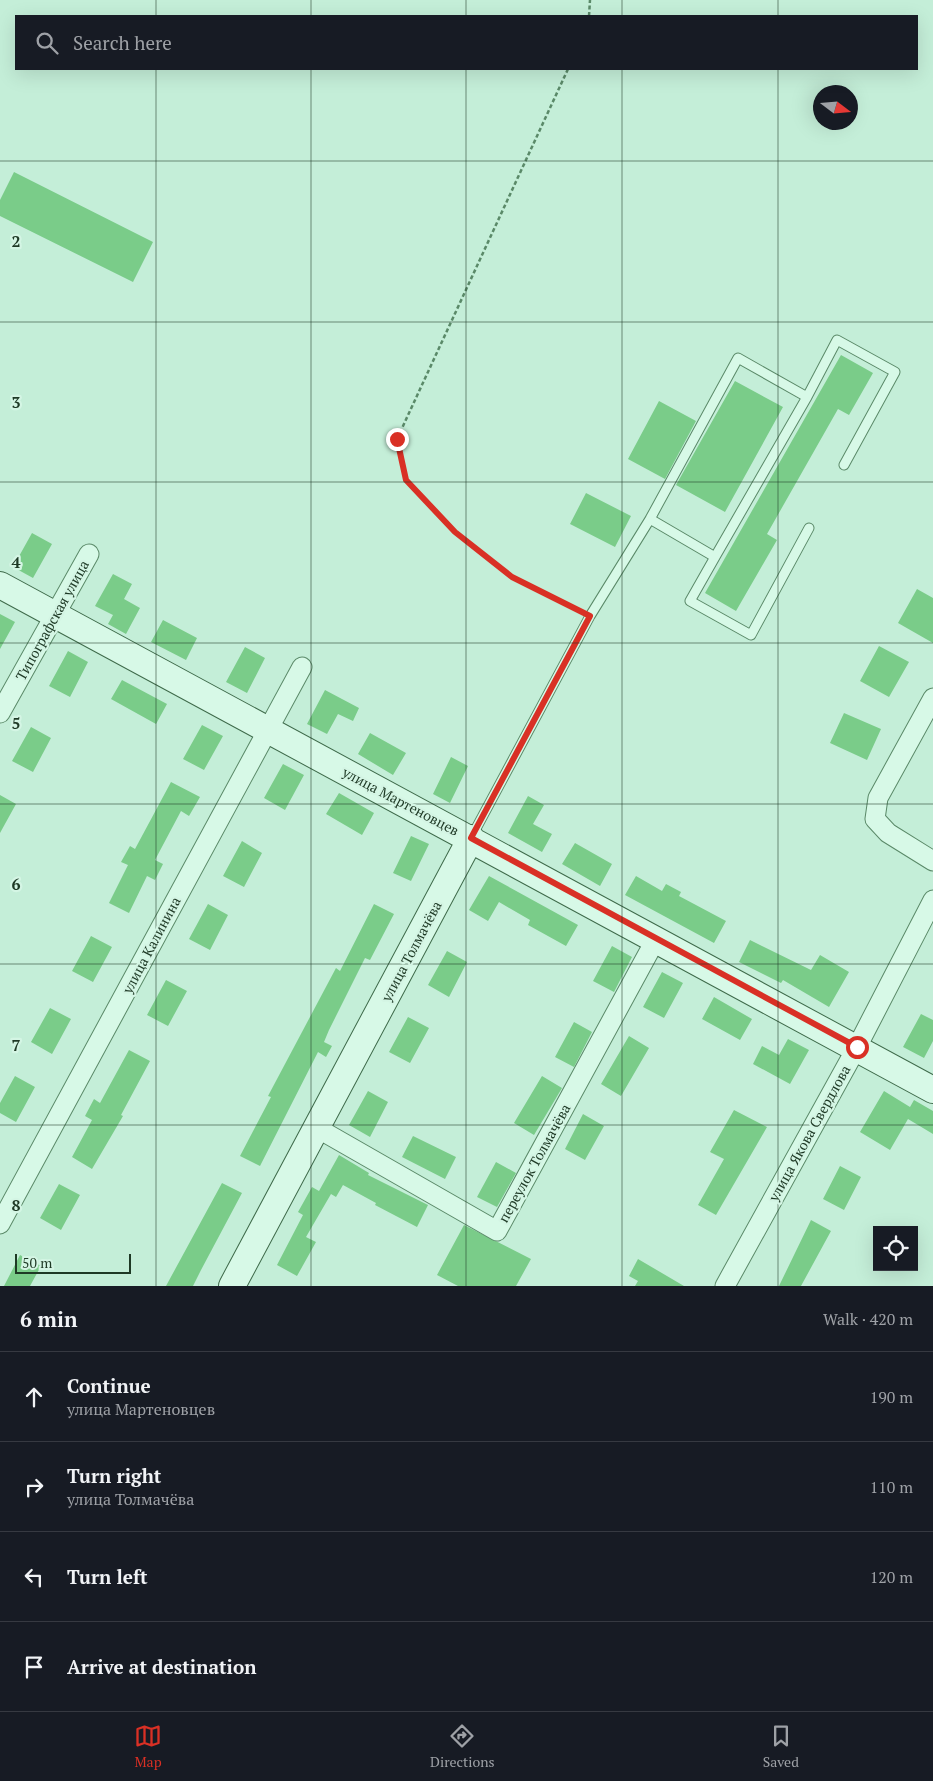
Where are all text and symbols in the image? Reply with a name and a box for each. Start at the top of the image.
search box [15,15,918,70]
icon: search [33,29,61,57]
text: Search here [73,30,172,55]
north arrow [813,85,858,130]
text: 2 [11,230,21,252]
text: 3 [11,391,21,413]
route end [386,428,409,451]
text: 4 [11,551,21,573]
street label: Типографская улица [11,556,93,684]
text: 5 [11,712,21,734]
street label: улица Мартеновцев [338,762,463,840]
text: 6 [11,873,21,895]
street label: улица Калинина [117,893,185,998]
street label: улица Толмачёва [376,897,446,1006]
text: 7 [11,1034,21,1056]
route start [846,1036,869,1059]
street label: улица Якова Свердлова [763,1062,854,1205]
street label: переулок Толмачёва [493,1100,575,1226]
text: 8 [11,1194,21,1216]
map controls [873,1226,918,1271]
button: locate [873,1226,918,1271]
scale bar [15,1251,131,1274]
text: 50 m [22,1253,52,1272]
text: 6 min [20,1305,77,1333]
text: Walk · 420 m [823,1308,913,1330]
text: Continue [67,1373,151,1398]
icon: ahead [20,1383,48,1411]
text: 190 m [870,1386,913,1408]
text: улица Мартеновцев [67,1398,215,1420]
text: Turn right [67,1463,161,1488]
icon: right [20,1473,48,1501]
text: 110 m [870,1476,913,1498]
text: улица Толмачёва [67,1488,194,1510]
icon: left [20,1563,48,1591]
text: Turn left [67,1564,148,1589]
text: 120 m [870,1566,913,1588]
icon: arrive [20,1653,48,1681]
text: Arrive at destination [67,1654,256,1679]
tab: Map [134,1722,162,1771]
tab: Directions [430,1722,495,1771]
tab: Saved [763,1722,799,1771]

